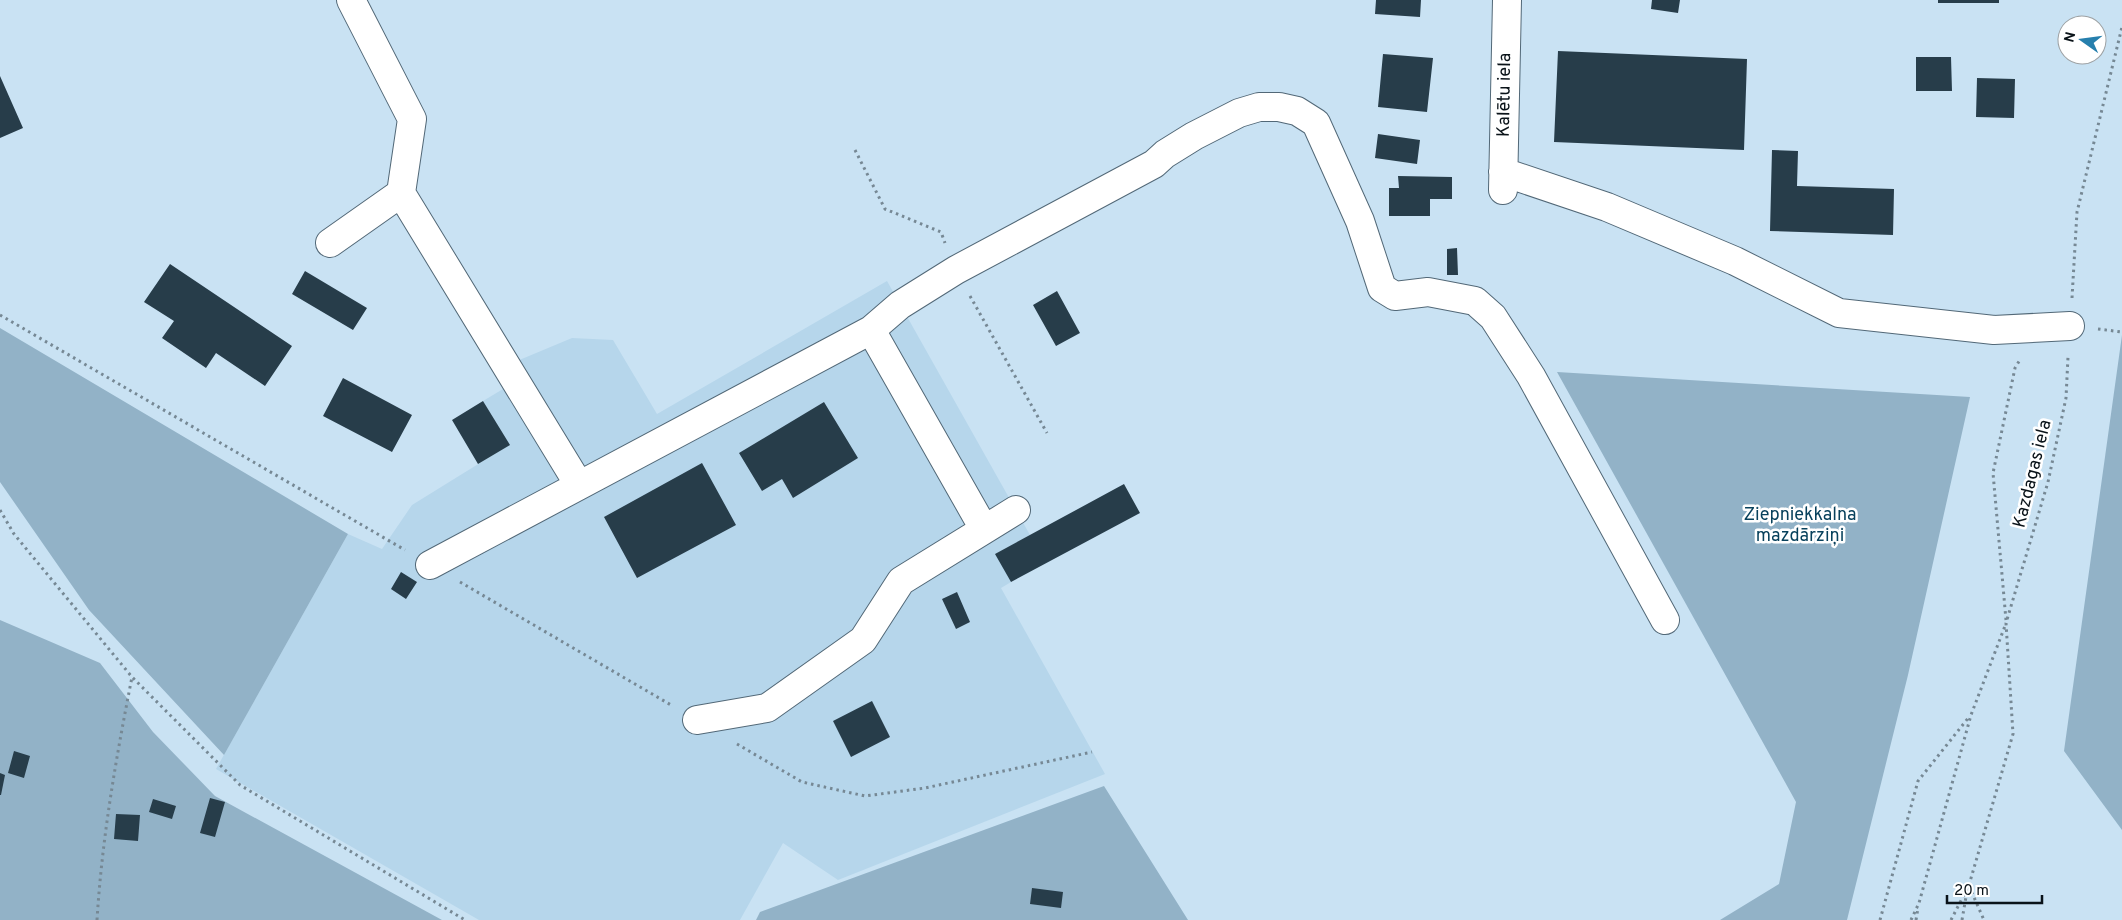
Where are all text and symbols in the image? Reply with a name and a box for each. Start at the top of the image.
north arrow [2057,15,2107,65]
text: N [2061,30,2080,44]
street label: Kalētu iela [1493,53,1517,137]
street label: Kazdagas iela [2008,418,2058,530]
park label: Ziepniekkalna mazdārziņi [1743,504,1857,548]
scale bar [1947,872,2042,904]
text: 20 m [1954,882,1989,901]

